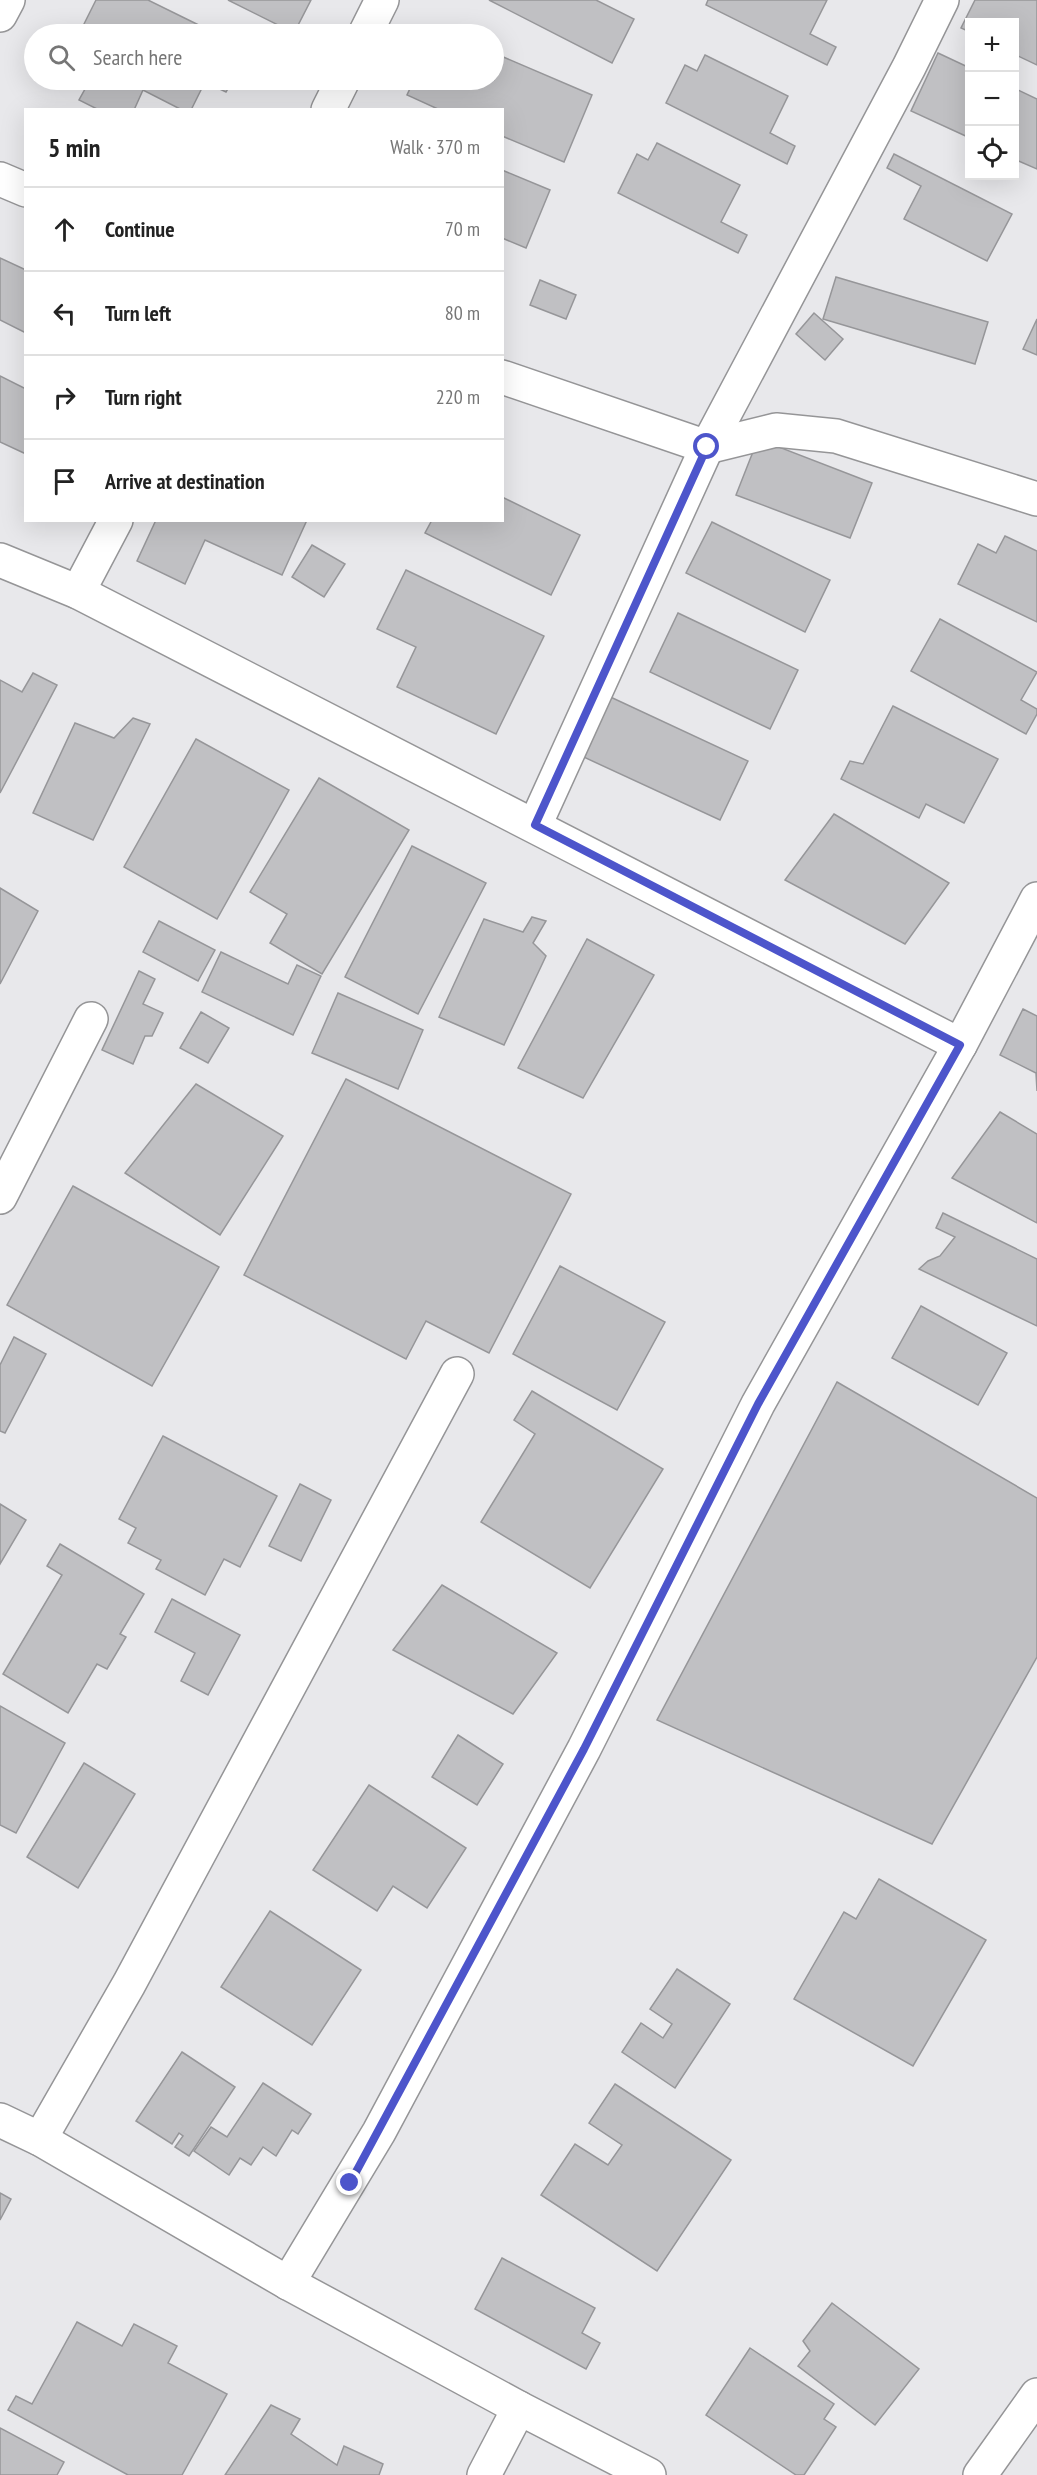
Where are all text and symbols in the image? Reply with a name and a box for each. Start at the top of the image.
map controls [965,18,1019,180]
button: + [965,18,1019,72]
search box [24,24,504,90]
icon: search [45,41,78,74]
text: Search here [93,43,182,71]
button: − [965,72,1019,126]
button: locate [965,126,1019,180]
text: 5 min [48,131,101,164]
text: Walk · 370 m [390,134,480,160]
icon: ahead [48,213,81,246]
text: Continue [105,215,175,243]
text: 70 m [445,216,480,242]
icon: left [48,297,81,330]
text: Turn left [105,299,171,327]
text: 80 m [445,300,480,326]
icon: right [48,381,81,414]
text: Turn right [105,383,182,411]
text: 220 m [436,384,480,410]
route start [693,433,719,459]
icon: arrive [48,465,81,498]
text: Arrive at destination [105,467,265,495]
route end [336,2169,362,2195]

